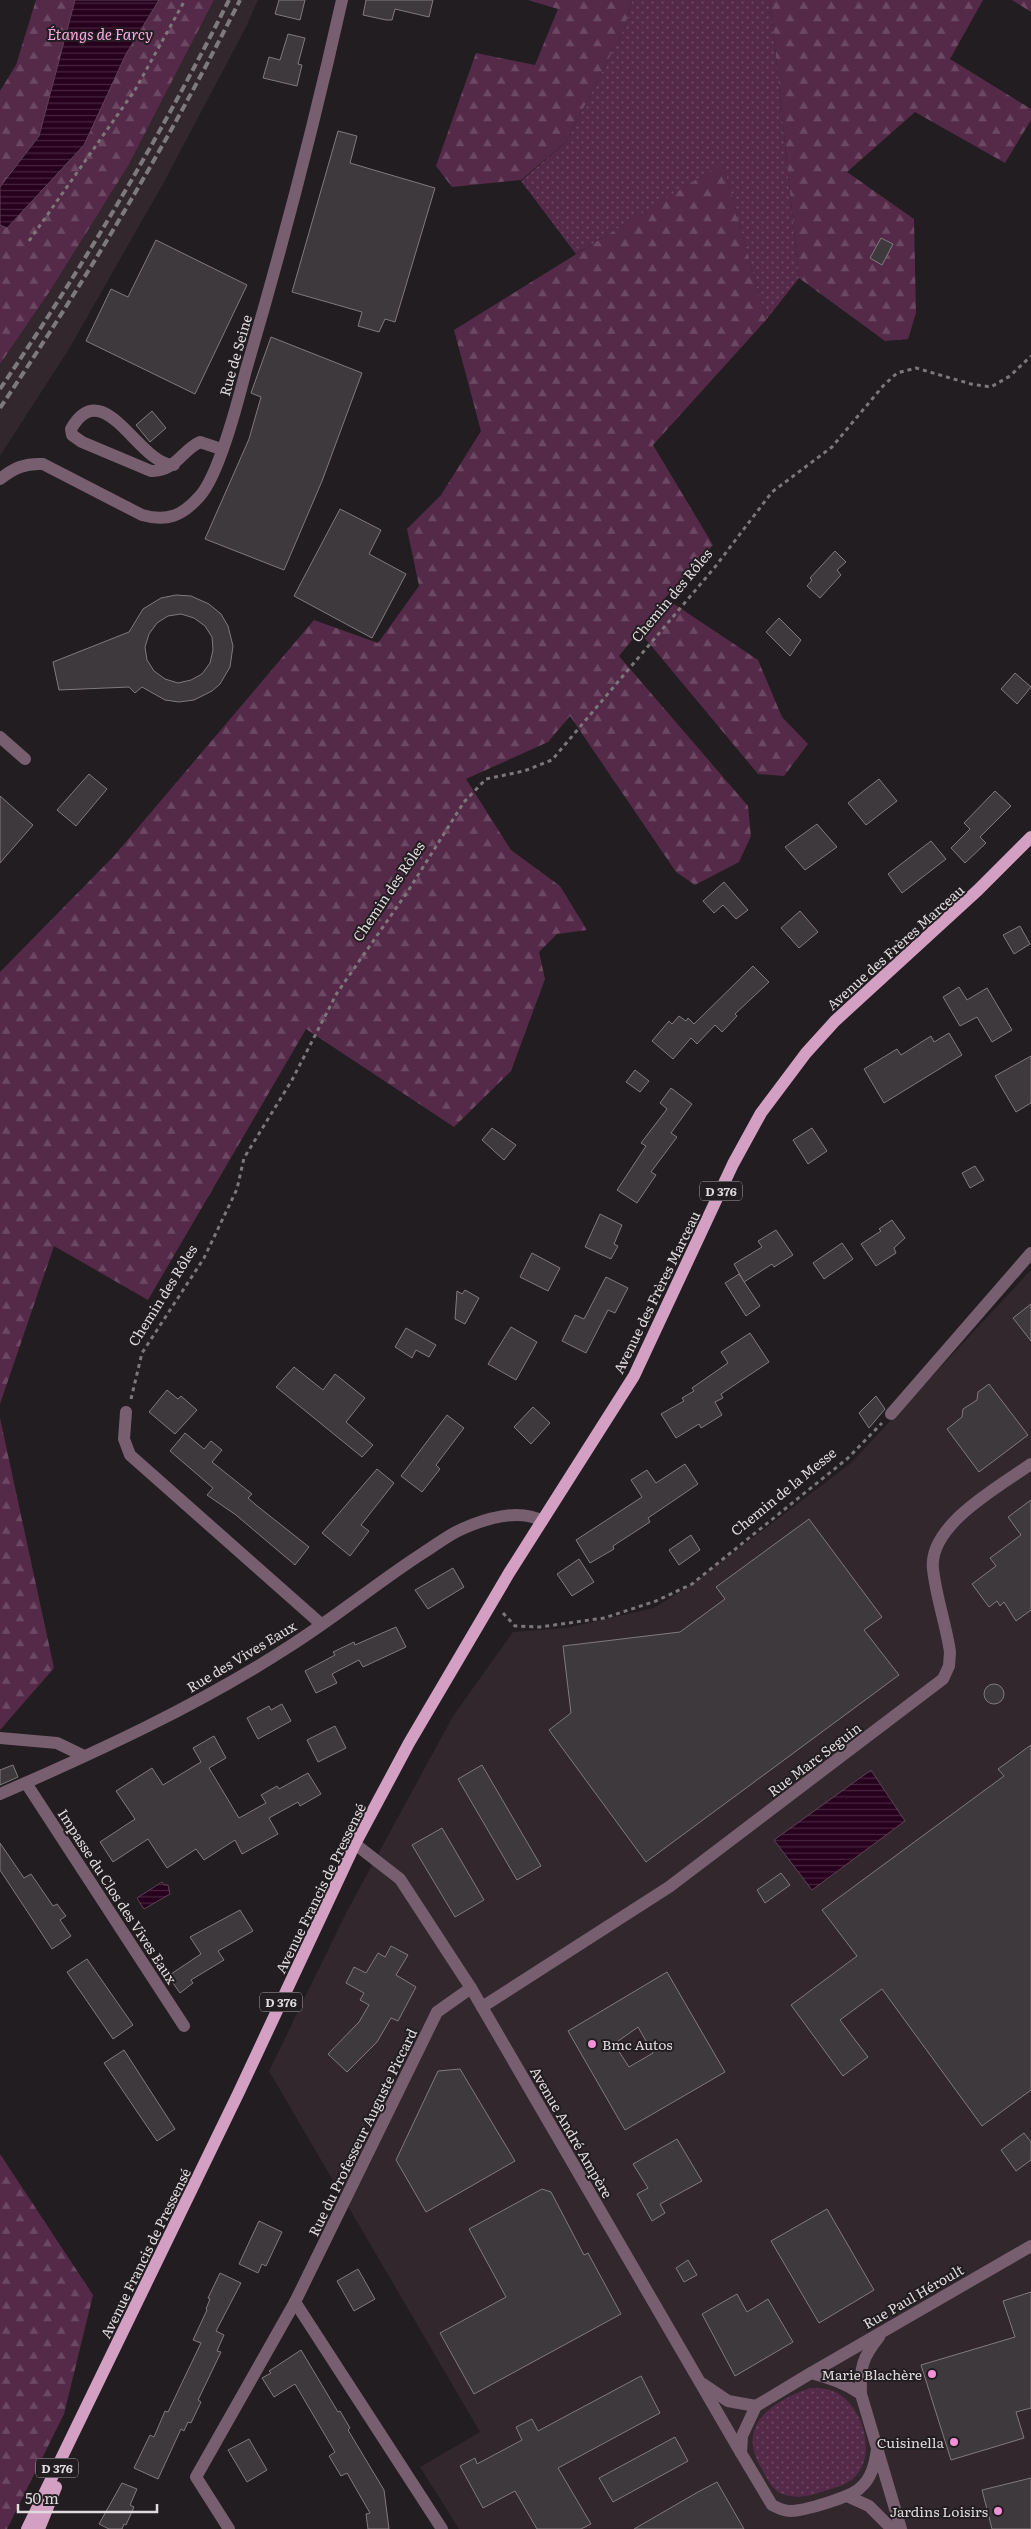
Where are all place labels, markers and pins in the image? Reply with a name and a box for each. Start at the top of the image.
place label: Bmc Autos [602,2034,673,2054]
marker: Bmc Autos [586,2038,598,2050]
place label: Marie Blachère [821,2364,922,2384]
marker: Marie Blachère [926,2368,938,2380]
place label: Cuisinella [877,2432,944,2452]
marker: Cuisinella [948,2436,960,2448]
place label: Jardins Loisirs [890,2501,988,2521]
marker: Jardins Loisirs [992,2505,1004,2517]

